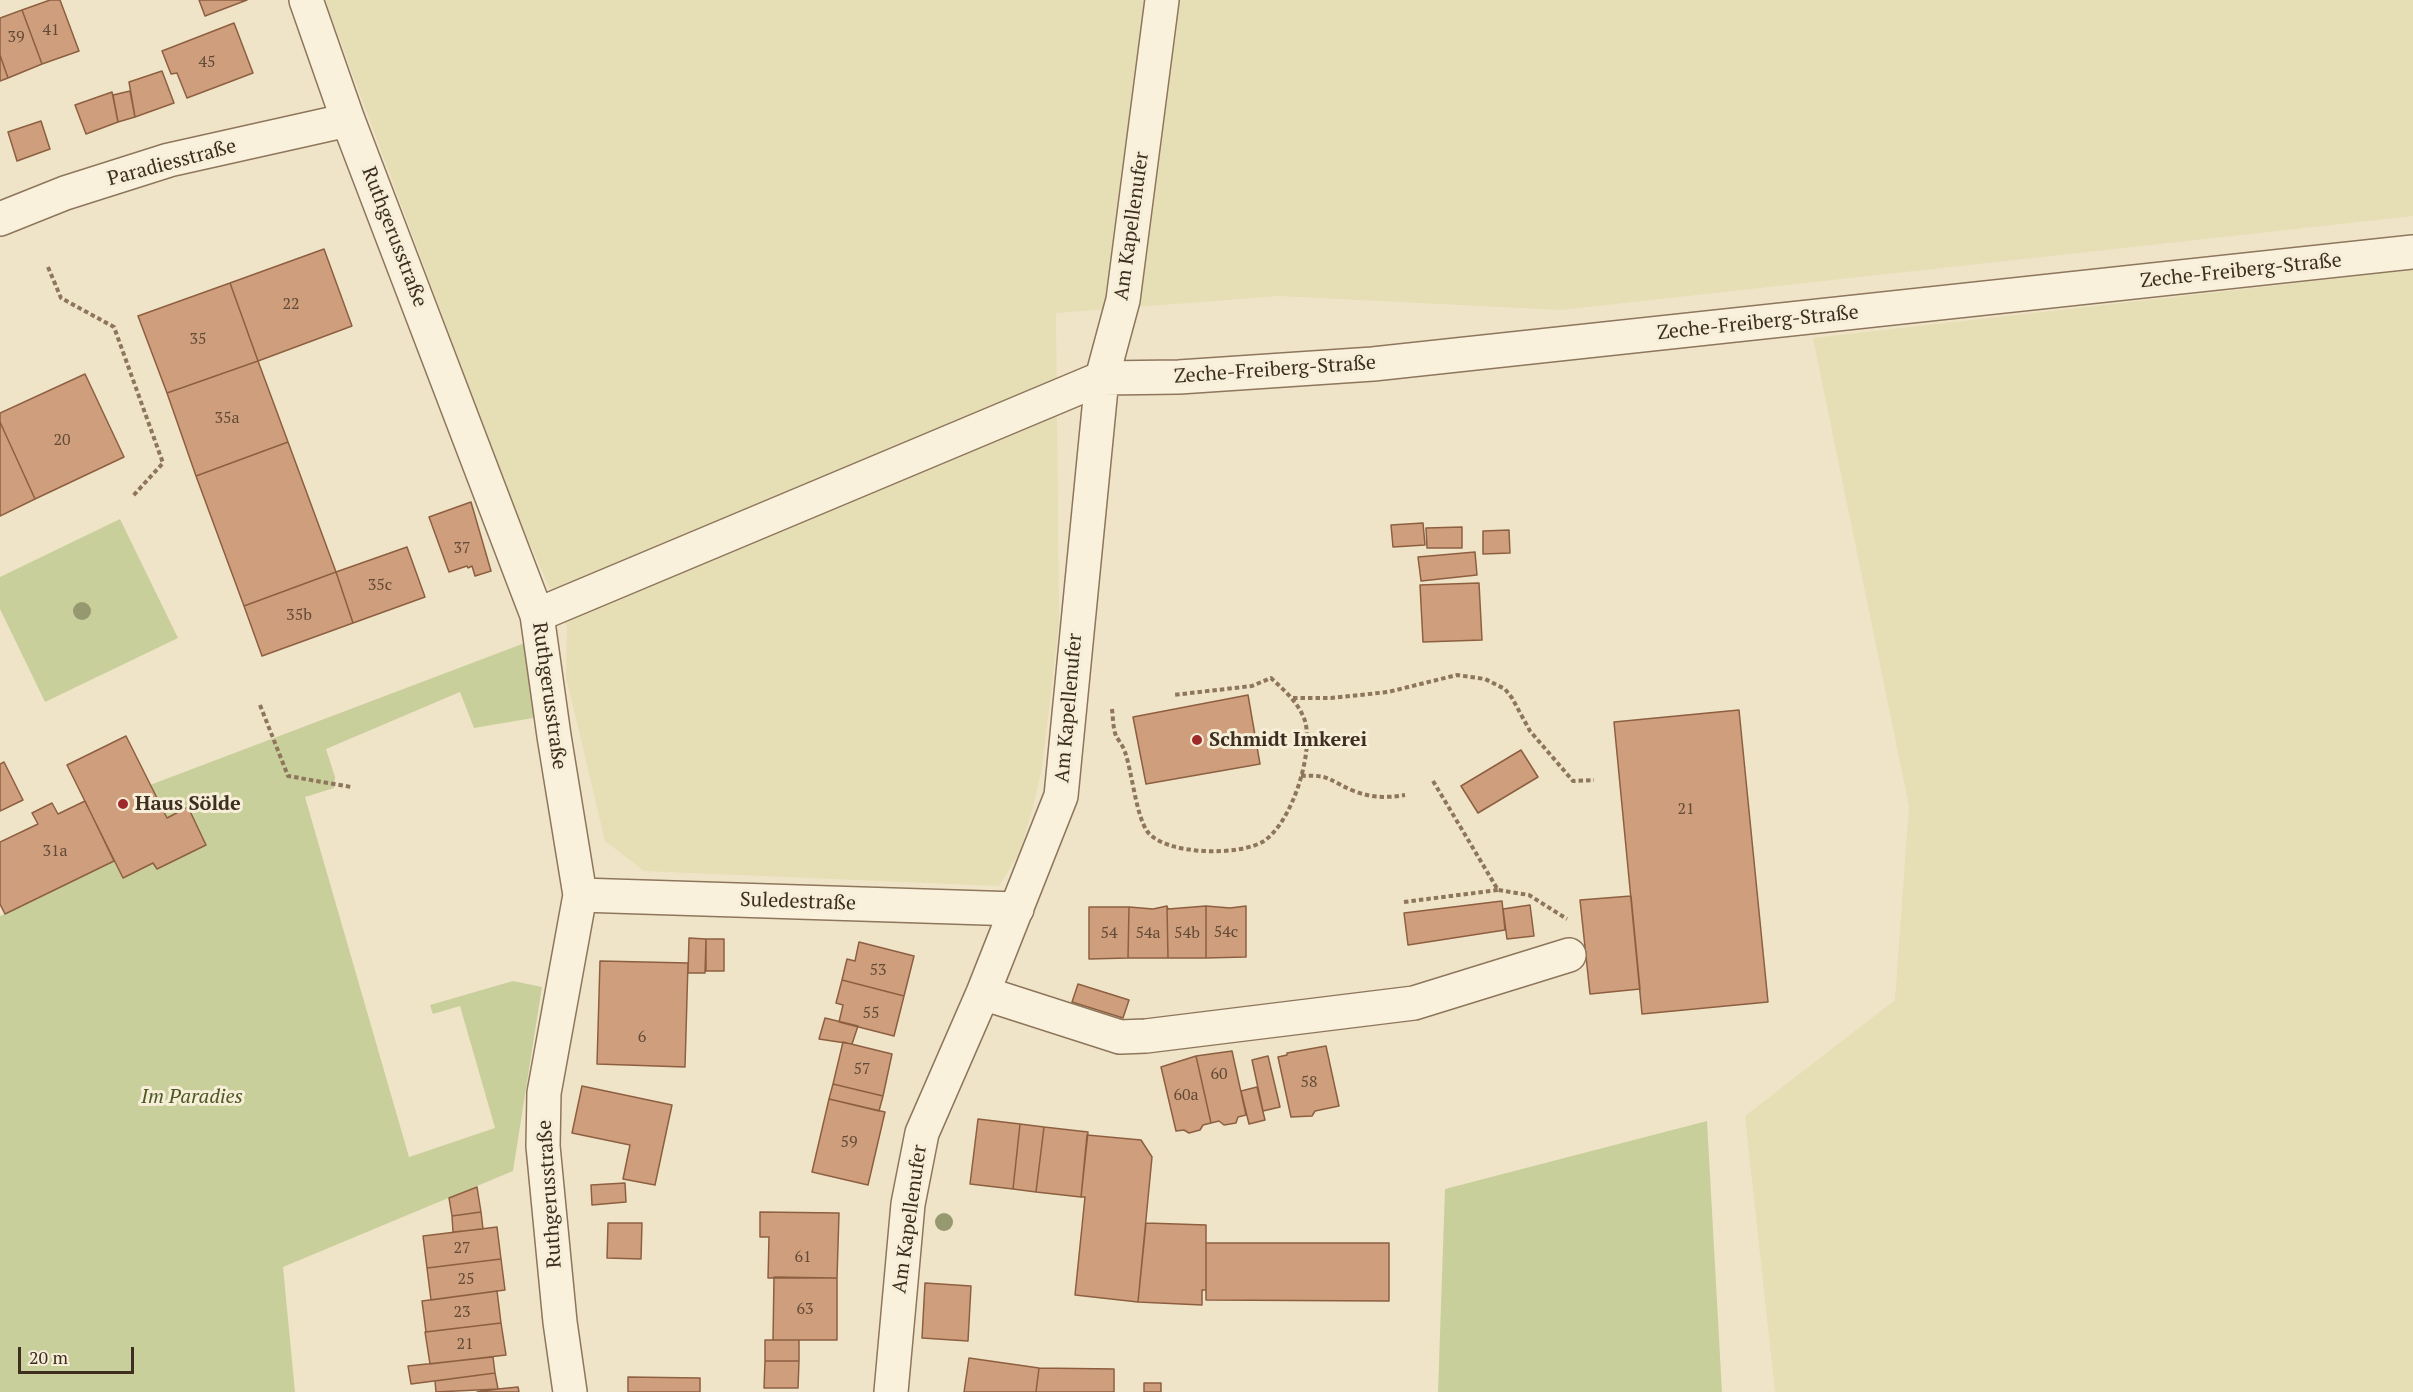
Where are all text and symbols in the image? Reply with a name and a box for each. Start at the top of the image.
house number: 41 [42,20,60,40]
house number: 39 [7,27,25,47]
house number: 45 [198,52,216,72]
street label: Paradiesstraße [105,134,239,192]
street label: Am Kapellenufer [1110,150,1154,302]
street label: Ruthgerusstraße [356,163,432,311]
street label: Zeche-Freiberg-Straße [2139,248,2343,294]
house number: 22 [282,294,300,314]
street label: Zeche-Freiberg-Straße [1656,300,1860,346]
house number: 35 [189,329,207,349]
street label: Zeche-Freiberg-Straße [1173,351,1377,389]
house number: 35a [214,408,240,428]
house number: 20 [53,430,71,450]
house number: 37 [453,538,471,558]
house number: 35c [368,575,392,595]
house number: 35b [286,605,312,625]
street label: Ruthgerusstraße [527,621,571,771]
street label: Am Kapellenufer [1051,632,1087,784]
place label: Schmidt Imkerei [1209,728,1367,752]
marker: Schmidt Imkerei [1190,733,1204,747]
place label: Haus Sölde [135,792,241,816]
marker: Haus Sölde [116,797,130,811]
house number: 21 [1677,799,1695,819]
house number: 31a [42,841,68,861]
street label: Suledestraße [740,888,856,916]
house number: 54c [1214,922,1238,942]
house number: 54 [1100,923,1118,943]
house number: 54a [1135,923,1161,943]
house number: 54b [1174,923,1200,943]
house number: 53 [869,960,887,980]
house number: 55 [862,1003,880,1023]
house number: 6 [638,1027,646,1047]
house number: 57 [853,1059,871,1079]
house number: 60 [1210,1064,1228,1084]
house number: 58 [1300,1072,1318,1092]
park label: Im Paradies [141,1085,243,1109]
house number: 60a [1173,1085,1199,1105]
street label: Ruthgerusstraße [533,1119,567,1269]
house number: 59 [840,1132,858,1152]
street label: Am Kapellenufer [888,1143,932,1295]
house number: 27 [453,1238,471,1258]
house number: 61 [794,1247,812,1267]
house number: 25 [457,1269,475,1289]
house number: 63 [796,1299,814,1319]
house number: 23 [453,1302,471,1322]
house number: 21 [456,1334,474,1354]
scale bar [21,1335,136,1373]
text: 20 m [29,1345,68,1369]

